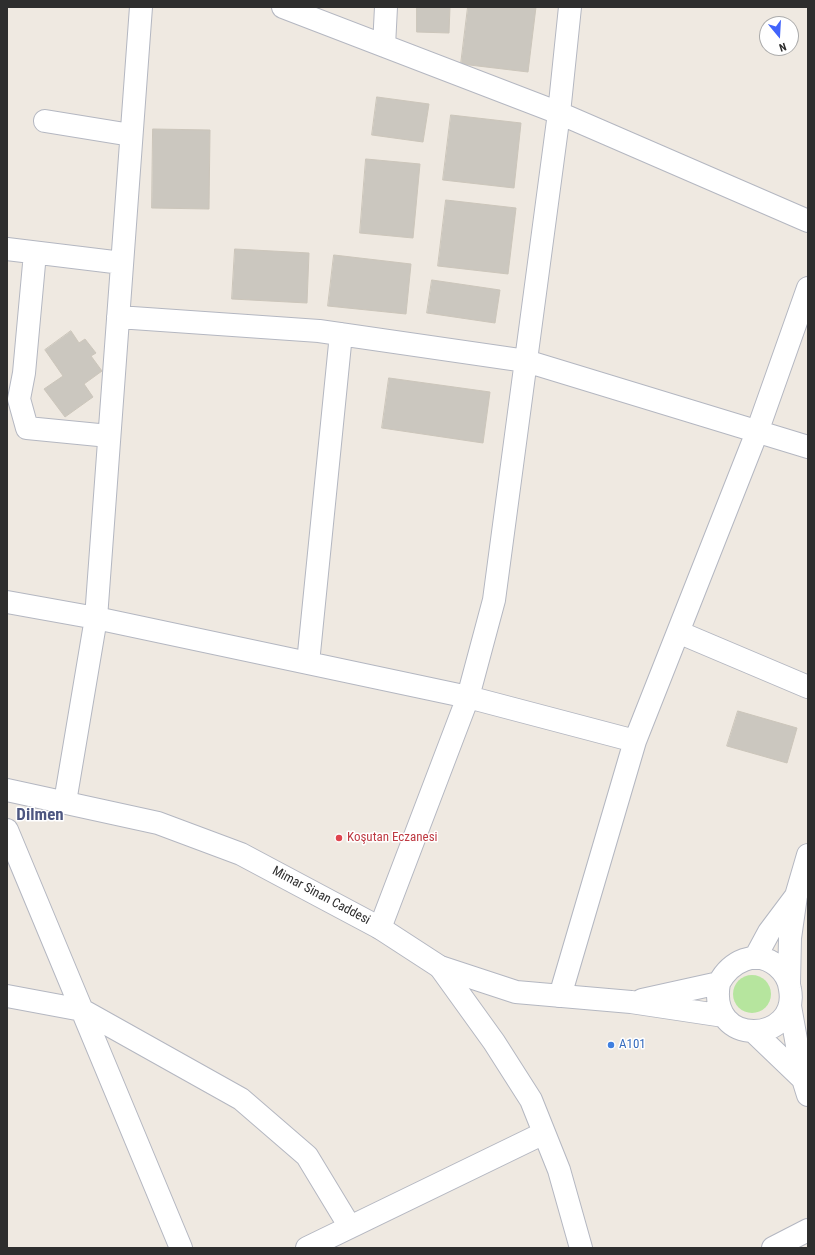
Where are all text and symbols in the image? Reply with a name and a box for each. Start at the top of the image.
north arrow [759,16,799,56]
text: N [777,40,788,54]
district label: Dilmen [16,806,64,826]
place label: Koşutan Eczanesi [347,830,438,846]
marker: Koşutan Eczanesi [334,833,344,843]
street label: Mimar Sinan Caddesi [269,864,373,928]
place label: A101 [619,1037,646,1053]
marker: A101 [606,1040,616,1050]

